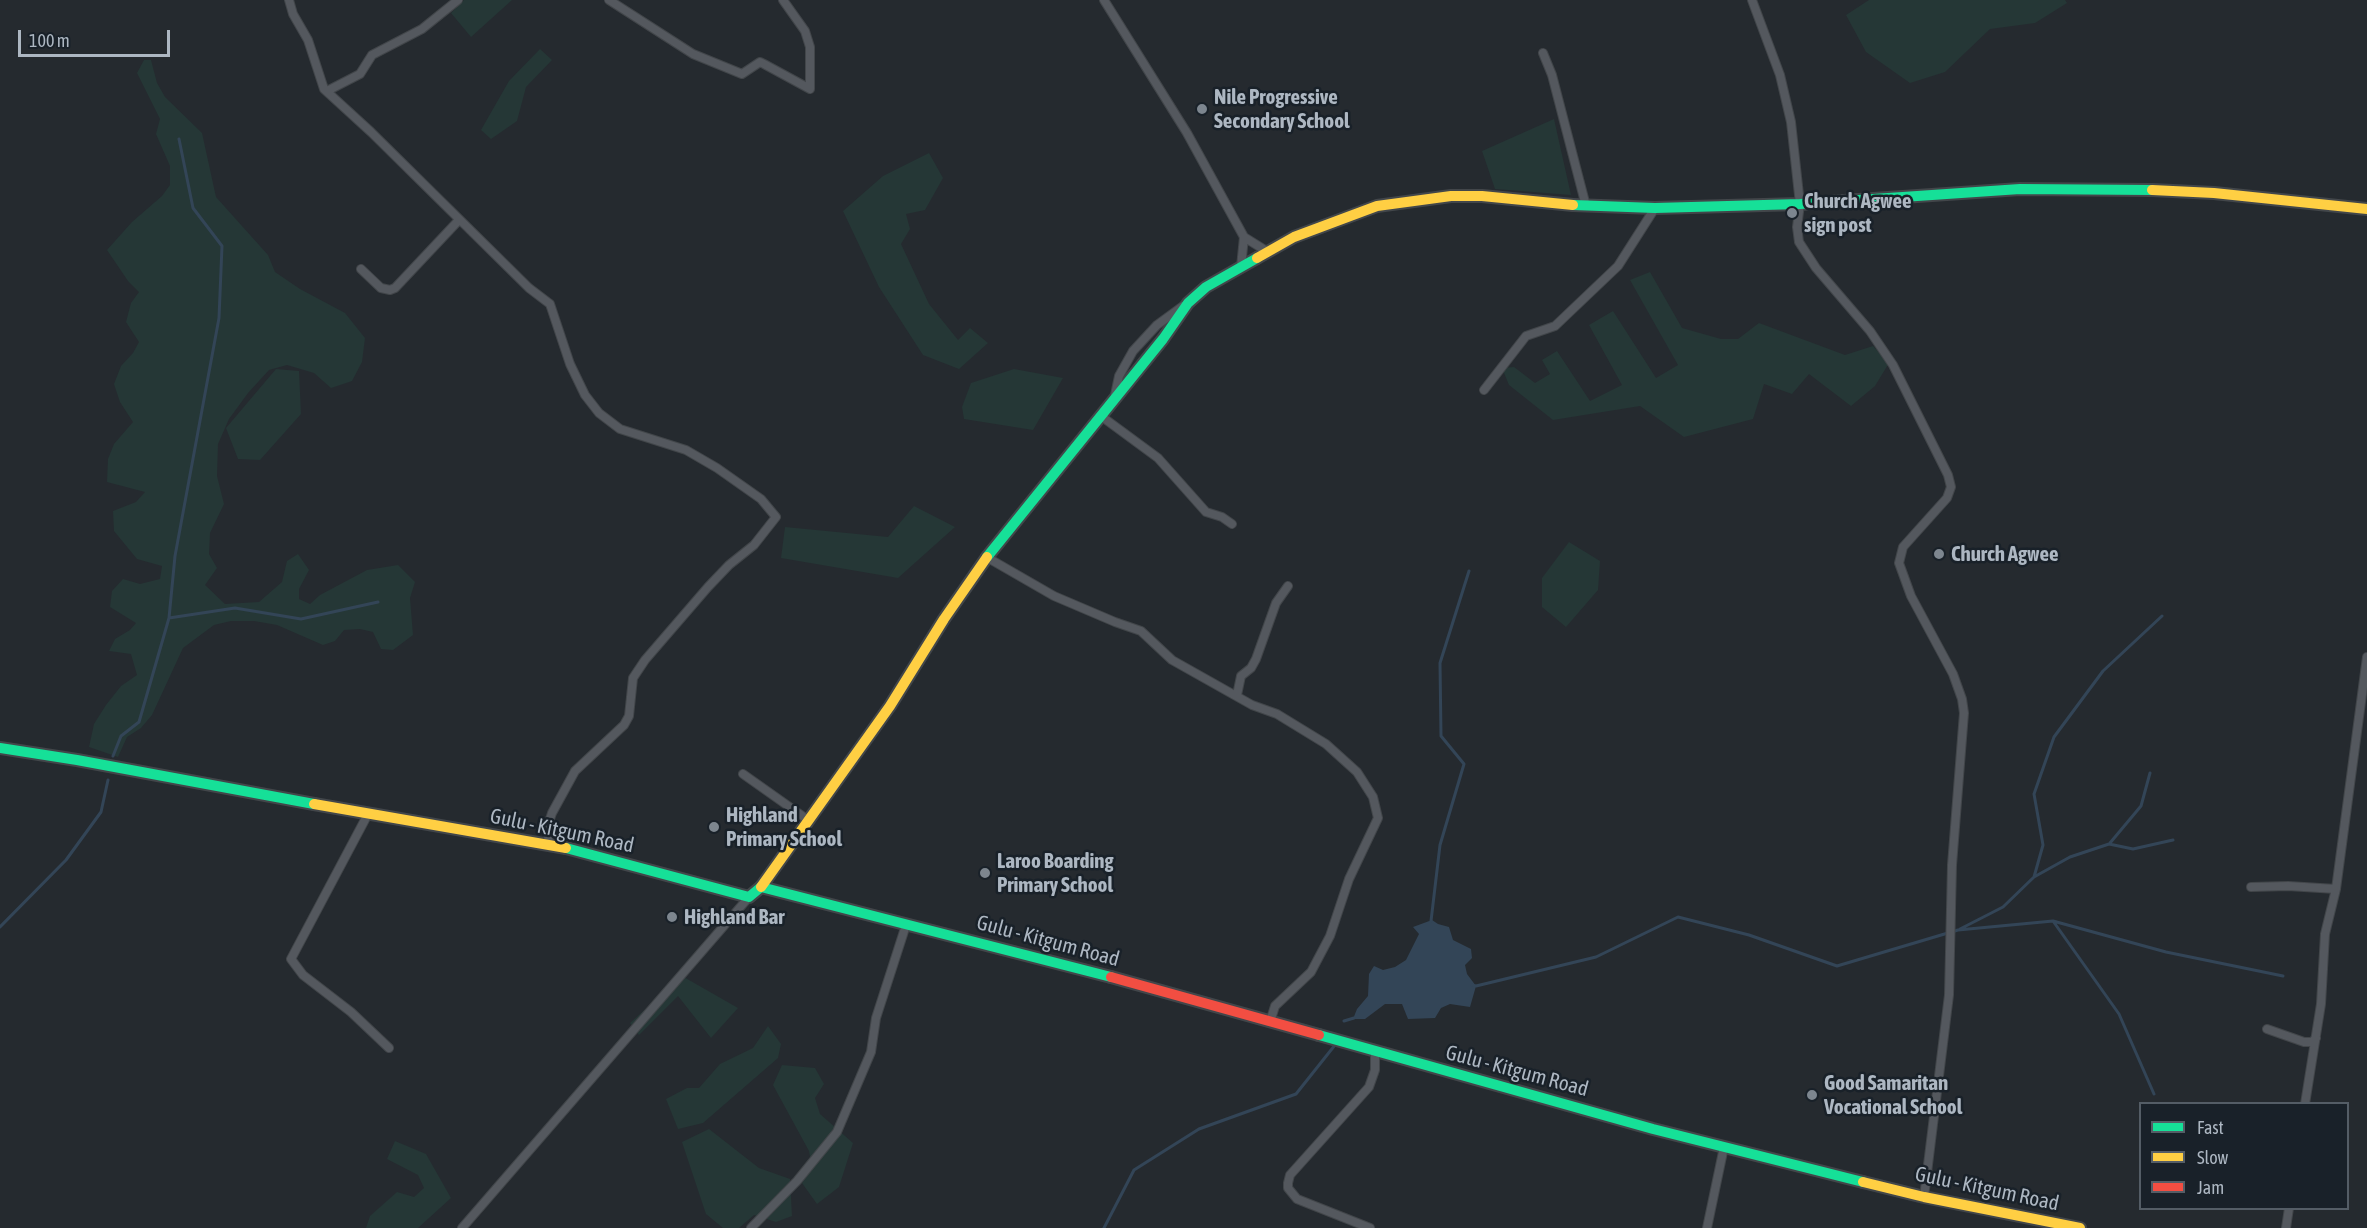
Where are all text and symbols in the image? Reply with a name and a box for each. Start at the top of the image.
scale bar [21,18,172,56]
text: 100 m [29,30,70,51]
place label: Nile Progressive Secondary School [1214,84,1350,134]
marker: Nile Progressive Secondary School [1195,102,1209,116]
place label: Church Agwee sign post [1804,188,1911,238]
marker: Church Agwee sign post [1785,206,1799,220]
place label: Church Agwee [1951,541,2058,567]
marker: Church Agwee [1932,547,1946,561]
place label: Highland Primary School [726,802,842,852]
street label: Gulu - Kitgum Road [488,803,636,859]
marker: Highland Primary School [707,820,721,834]
place label: Laroo Boarding Primary School [997,848,1113,898]
marker: Laroo Boarding Primary School [978,866,992,880]
place label: Highland Bar [684,904,785,930]
marker: Highland Bar [665,910,679,924]
street label: Gulu - Kitgum Road [974,910,1122,972]
street label: Gulu - Kitgum Road [1443,1040,1591,1102]
place label: Good Samaritan Vocational School [1824,1070,1962,1120]
marker: Good Samaritan Vocational School [1805,1088,1819,1102]
legend [2139,1102,2349,1210]
text: Fast [2197,1117,2224,1138]
text: Slow [2197,1147,2228,1168]
street label: Gulu - Kitgum Road [1913,1161,2061,1217]
text: Jam [2197,1177,2224,1198]

